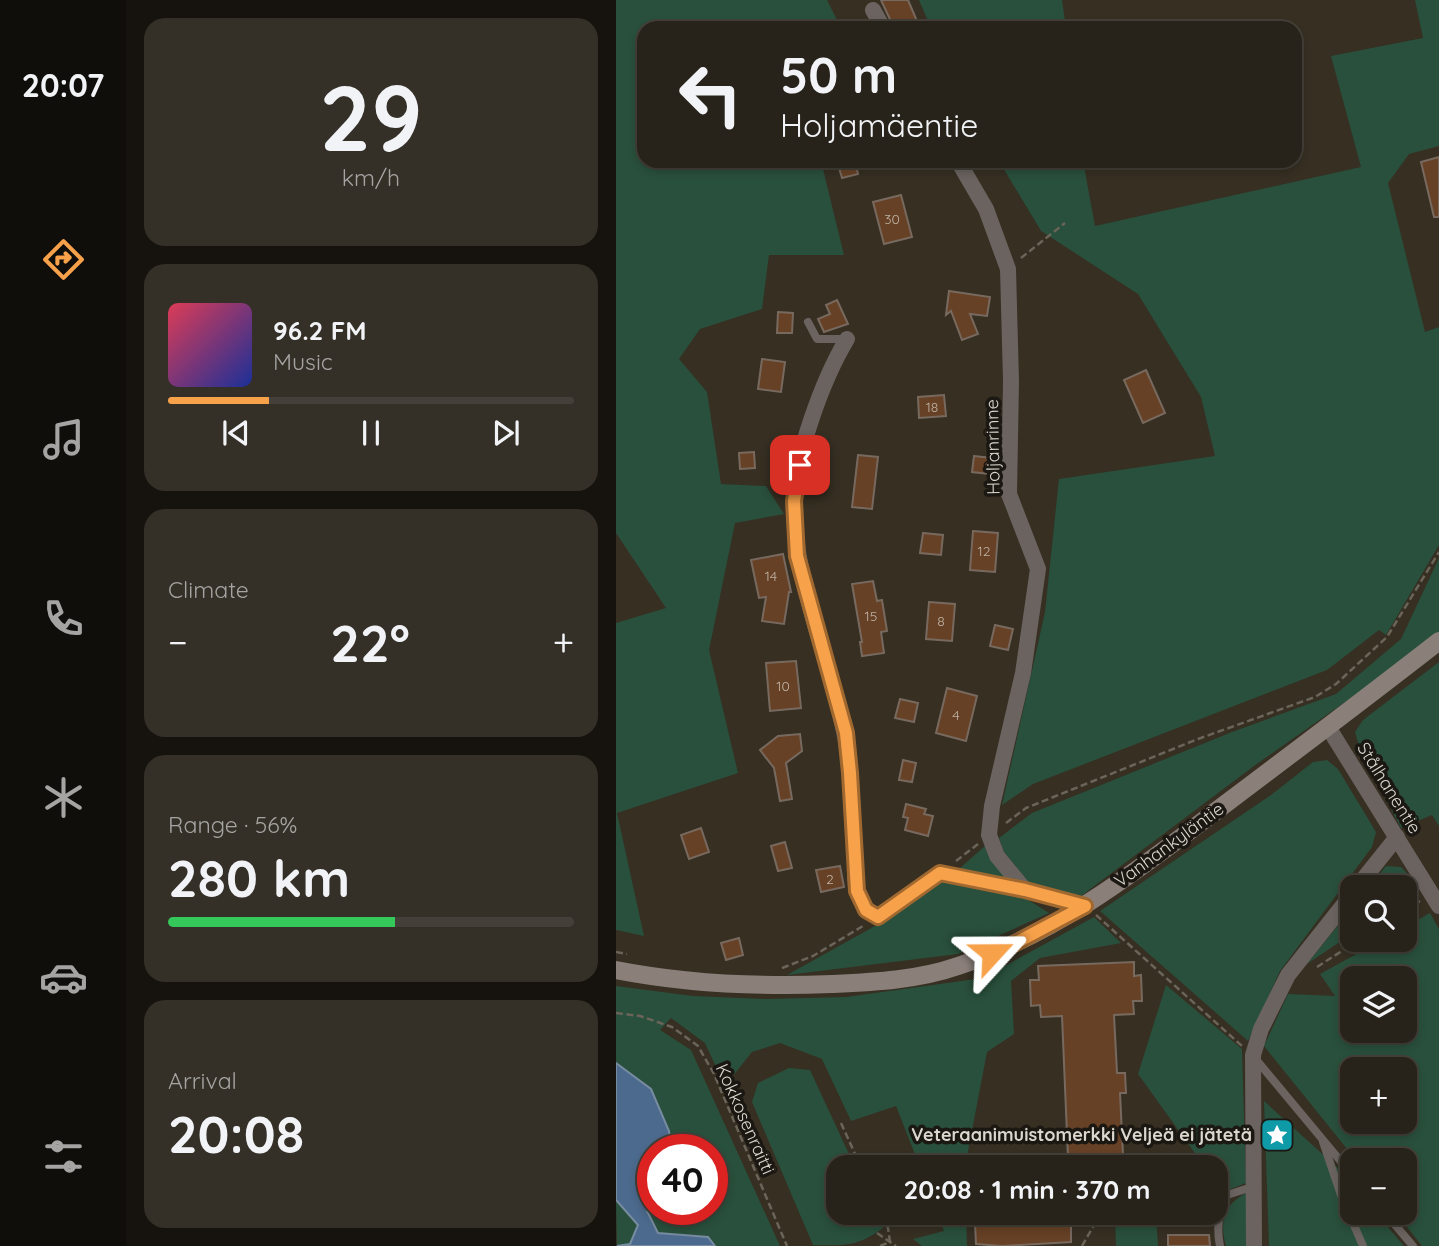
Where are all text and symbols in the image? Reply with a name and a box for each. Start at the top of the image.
text: 50 m [780,44,897,105]
icon: left [665,49,756,140]
text: 29 [319,60,423,174]
text: 20:07 [22,65,104,105]
text: Holjamäentie [780,105,978,145]
text: km/h [342,163,400,192]
house number: 30 [884,210,900,228]
icon: directions [39,235,88,284]
text: 96.2 FM [273,314,367,347]
text: Music [273,347,333,376]
house number: 18 [926,398,938,416]
street label: Holjanrinne [980,399,1005,495]
icon: previous [217,414,255,452]
icon: pause [352,414,390,452]
icon: next [487,414,525,452]
icon: music [39,415,88,464]
pin [770,435,830,495]
icon: arrive [781,446,819,484]
house number: 12 [978,542,991,560]
house number: 14 [765,567,777,585]
text: Climate [168,575,249,604]
icon: phone [39,594,88,643]
house number: 15 [865,607,877,625]
text: 22° [330,610,410,675]
house number: 8 [937,612,945,630]
text: − [168,618,188,666]
text: + [553,618,574,666]
house number: 10 [776,677,790,695]
house number: 4 [952,706,960,724]
street label: Stålhanentie [1352,738,1427,838]
icon: climate [39,773,88,822]
street label: Vanhankyläntie [1109,797,1228,892]
text: Range · 56% [168,810,297,839]
text: 280 km [168,845,350,910]
house number: 2 [826,870,834,888]
map controls [1340,875,1417,1225]
button: search [1340,875,1417,952]
position arrow [955,916,1029,990]
icon: car [39,953,88,1002]
button: layers [1340,966,1417,1043]
button: + [1340,1057,1417,1134]
street label: Kokkosenraitti [711,1060,780,1178]
text: Arrival [168,1066,237,1095]
text: 20:08 [168,1101,304,1166]
place icon: Veteraanimuistomerkki Veljeä ei jätetä [1258,1116,1296,1154]
place label: Veteraanimuistomerkki Veljeä ei jätetä [911,1123,1252,1146]
icon: filters [39,1132,88,1181]
speed limit sign: 40 [637,1134,728,1225]
button: − [1340,1148,1417,1225]
text: 20:08 · 1 min · 370 m [903,1173,1151,1206]

